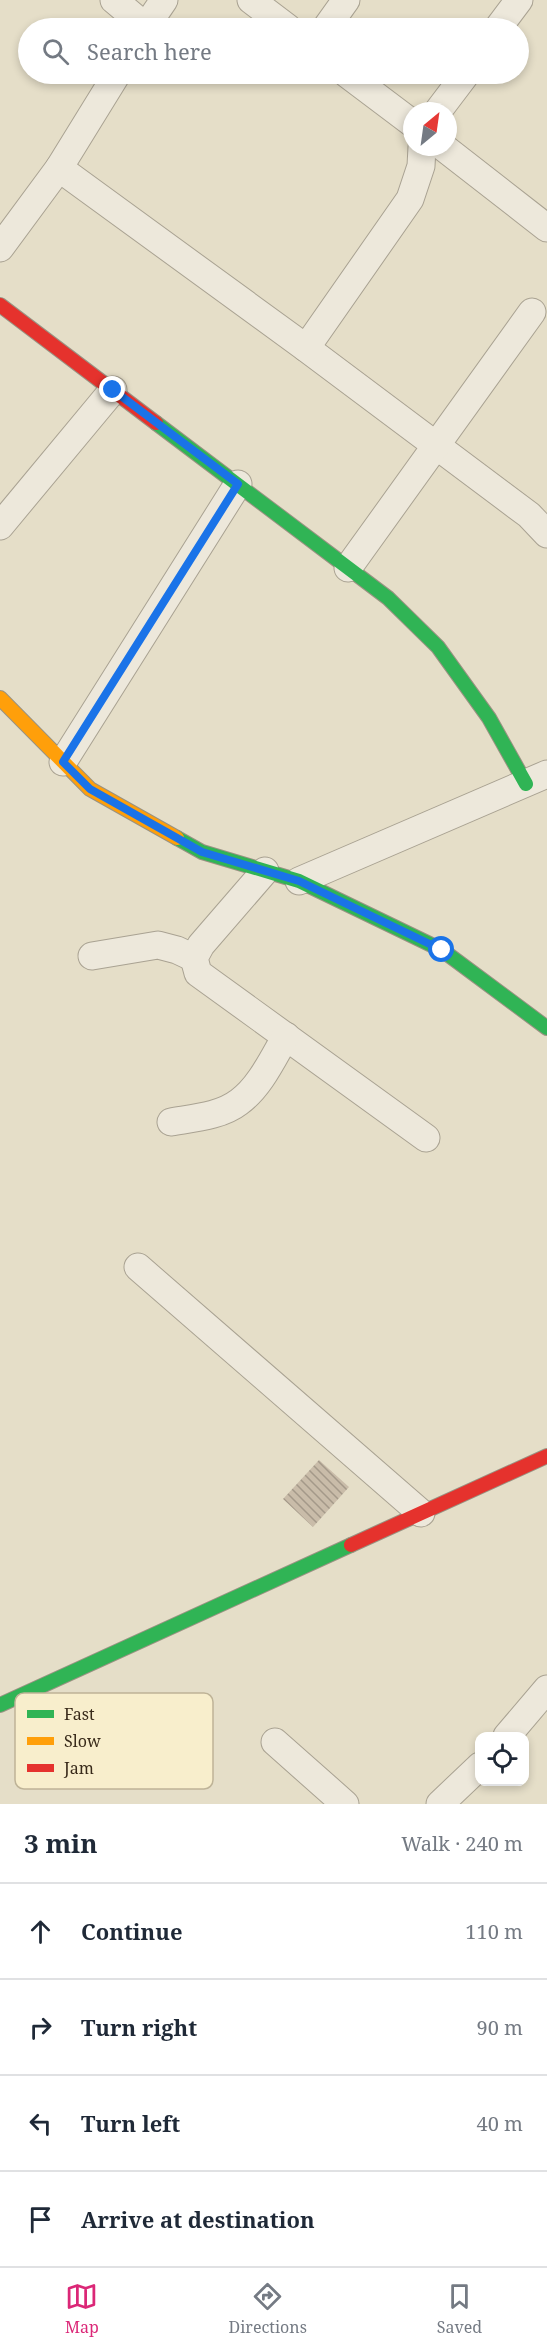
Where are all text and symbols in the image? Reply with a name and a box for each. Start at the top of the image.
search box [18,18,529,84]
icon: search [39,35,72,68]
text: Search here [87,36,212,66]
north arrow [403,102,457,156]
route end [99,376,125,402]
route start [428,936,454,962]
legend [15,1693,213,1789]
text: Fast [64,1703,95,1725]
text: Slow [64,1730,101,1752]
map controls [475,1732,529,1786]
button: locate [475,1732,529,1786]
text: Jam [63,1757,94,1779]
text: 3 min [24,1825,98,1861]
text: Walk · 240 m [401,1830,523,1857]
icon: ahead [24,1915,57,1948]
text: Continue [81,1916,183,1946]
text: 110 m [465,1918,523,1945]
icon: right [24,2011,57,2044]
text: Turn right [81,2012,197,2042]
text: 90 m [477,2014,523,2041]
icon: left [24,2107,57,2140]
text: Turn left [81,2108,180,2138]
text: 40 m [477,2110,523,2137]
icon: arrive [24,2203,57,2236]
text: Arrive at destination [81,2204,315,2234]
tab: Map [65,2280,99,2338]
tab: Directions [229,2280,307,2338]
tab: Saved [437,2280,482,2338]

